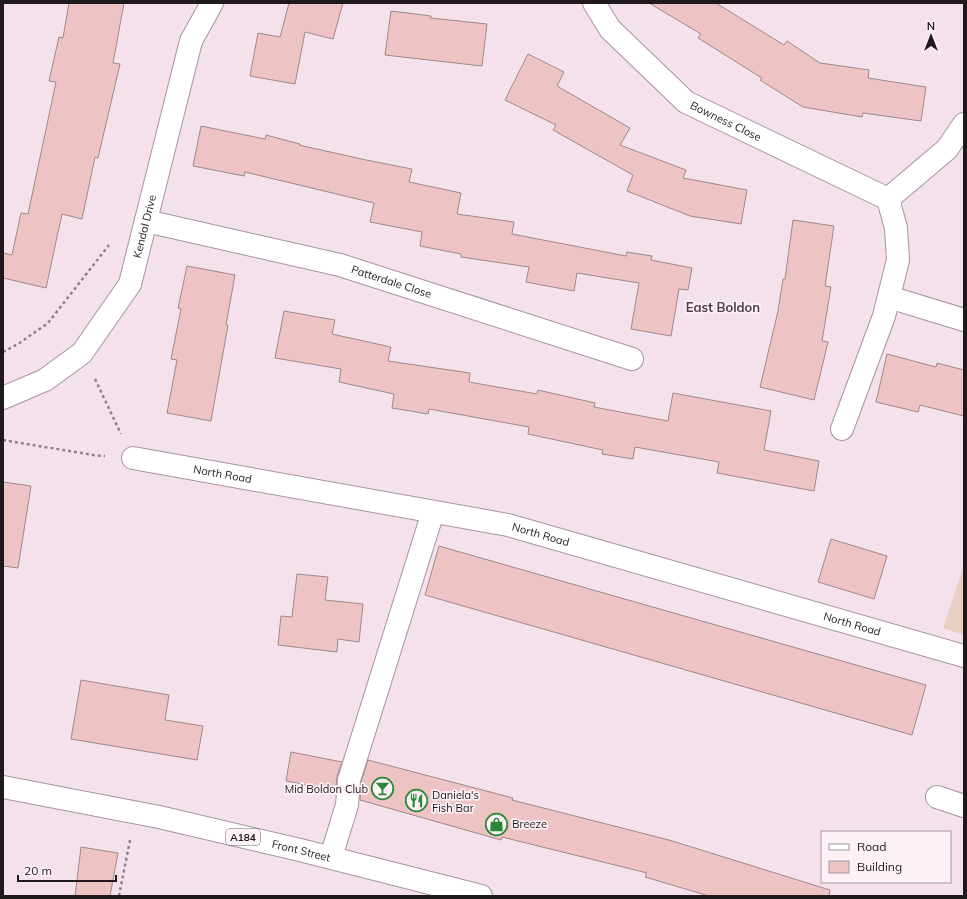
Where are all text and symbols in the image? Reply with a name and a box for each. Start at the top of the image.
north arrow [911,16,951,56]
text: N [927,19,935,33]
street label: Bowness Close [688,98,764,144]
street label: Kendal Drive [130,193,159,259]
street label: Patterdale Close [350,262,433,301]
district label: East Boldon [686,299,760,315]
street label: North Road [192,462,253,486]
street label: North Road [510,520,571,549]
street label: North Road [822,609,882,639]
bar icon: Mid Boldon Club [370,776,396,802]
place label: Mid Boldon Club [285,782,368,796]
restaurant icon: Daniela's Fish Bar [403,788,429,814]
place label: Daniela's Fish Bar [432,788,479,815]
shop icon: Breeze [484,811,510,837]
place label: Breeze [512,817,547,831]
road number: A184 [226,829,260,845]
legend [821,831,951,883]
street label: Front Street [271,837,332,865]
text: Road [857,839,886,854]
scale bar [18,857,116,883]
text: Building [857,859,902,874]
text: 20 m [24,863,52,878]

